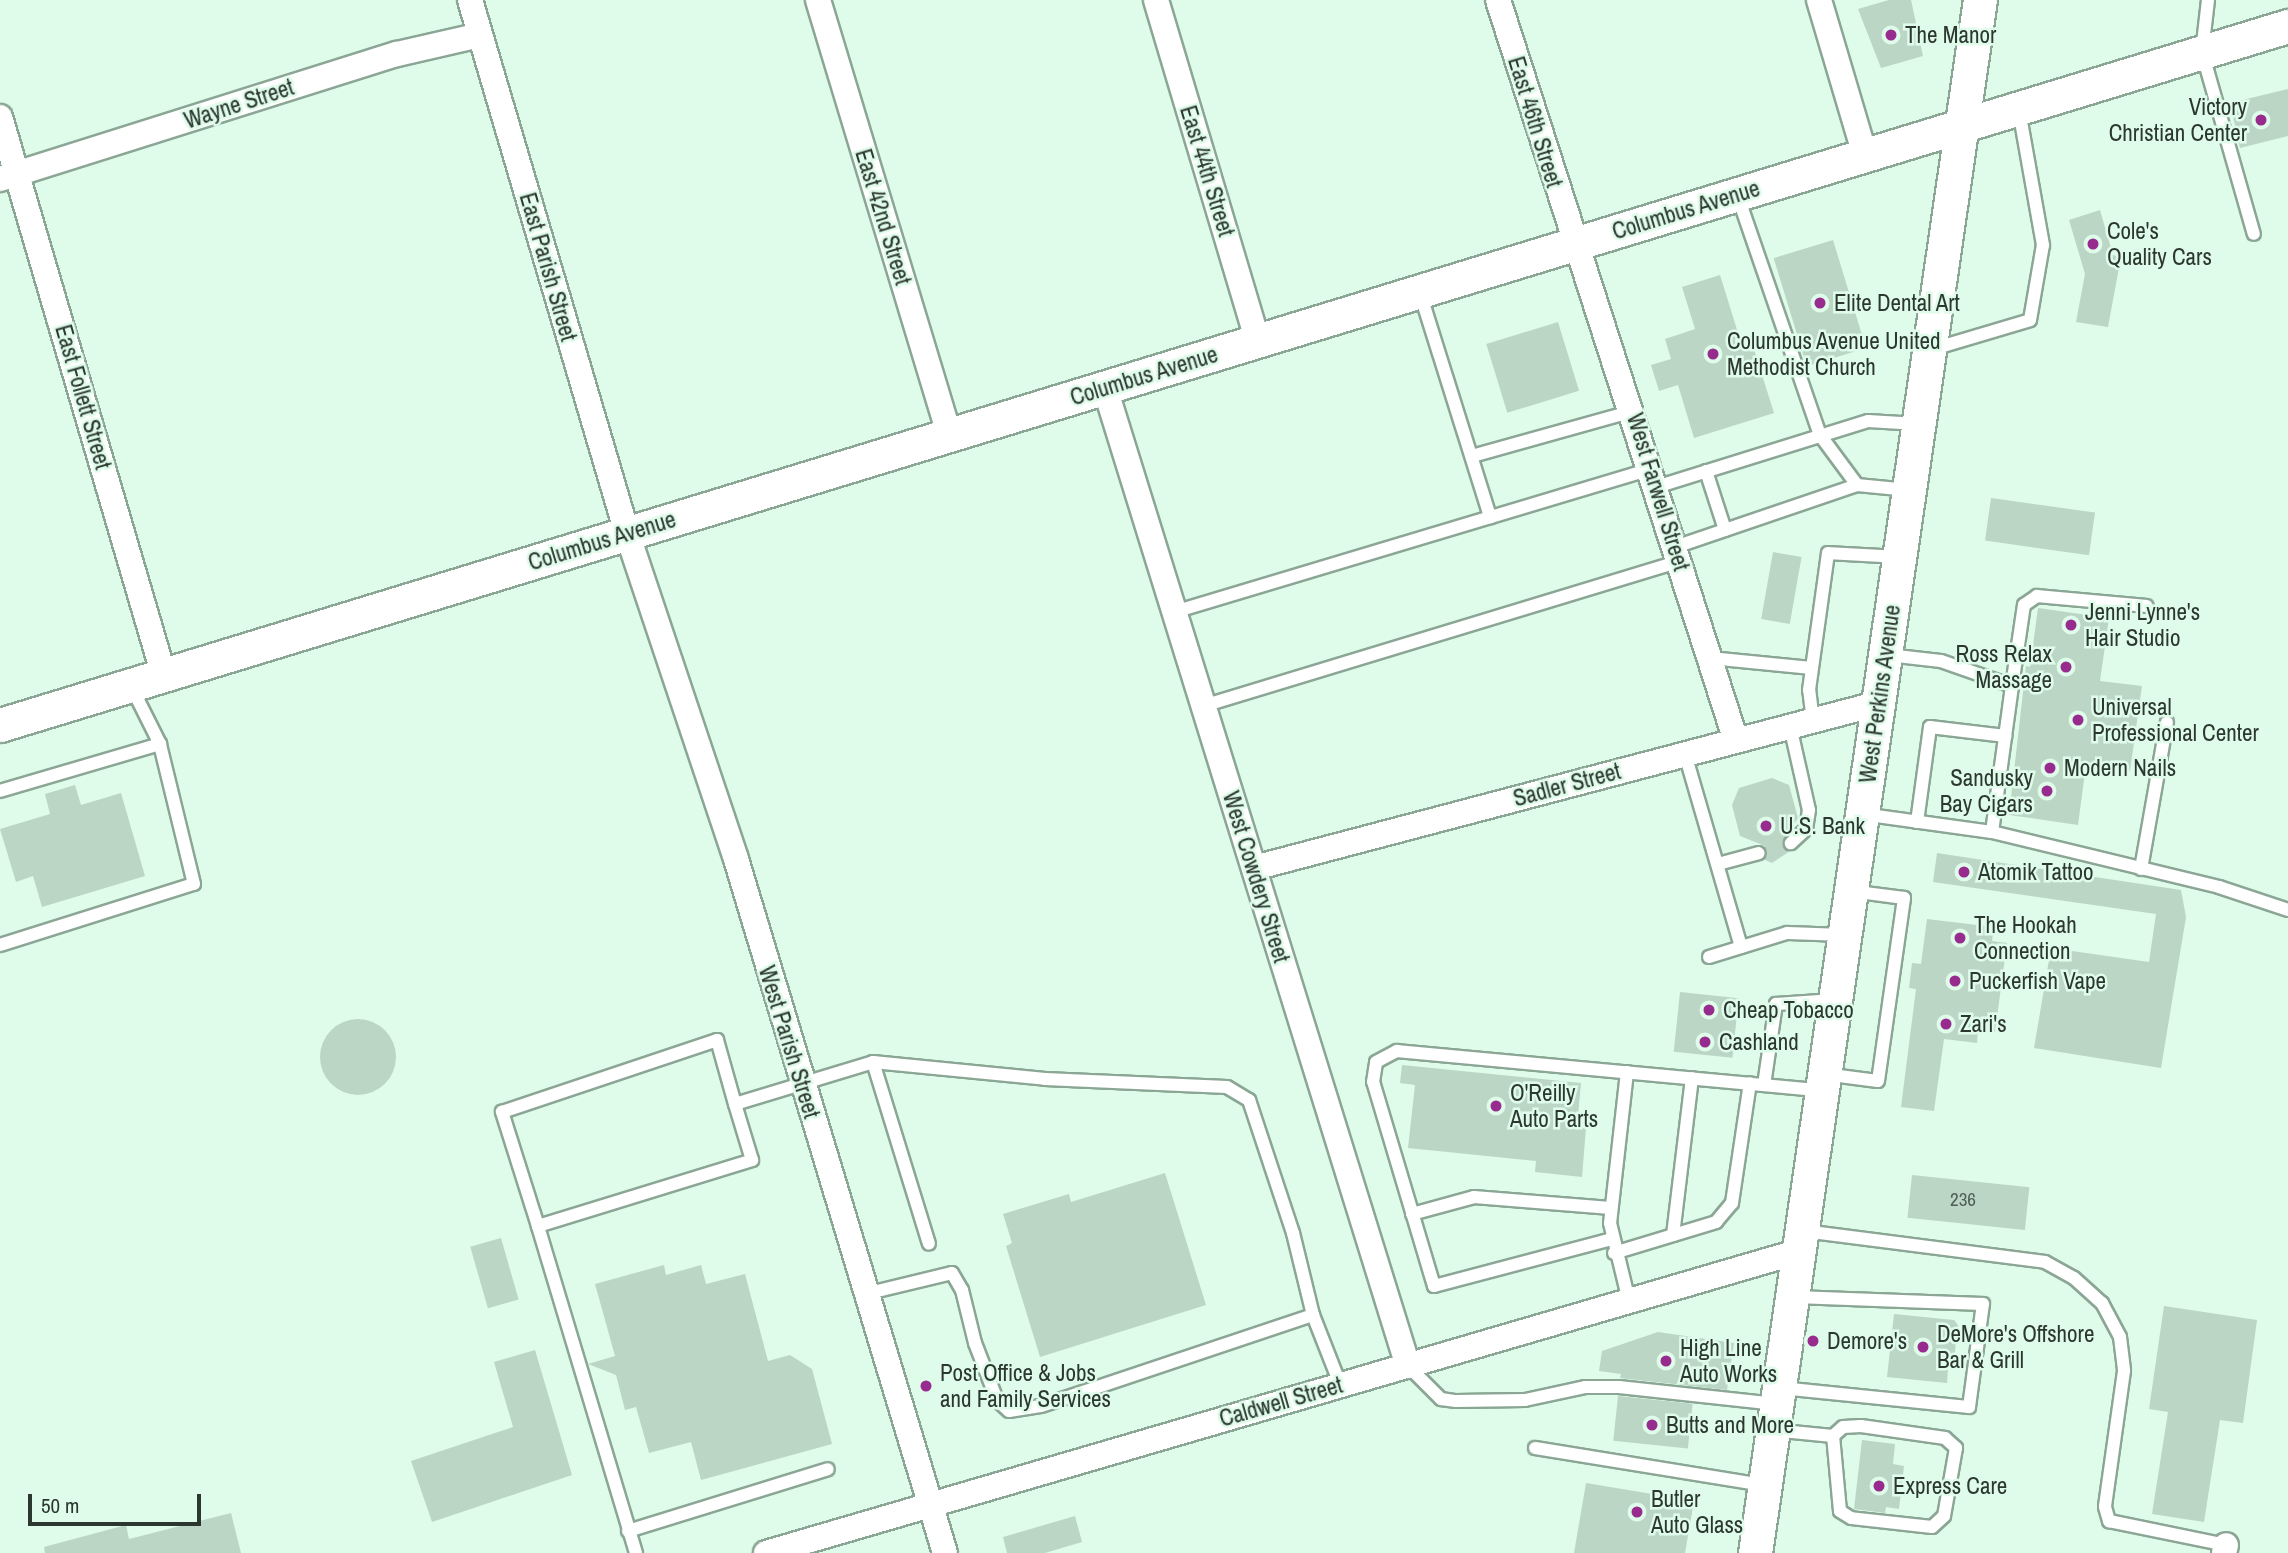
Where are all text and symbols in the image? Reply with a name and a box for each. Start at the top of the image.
place label: The Manor [1905,21,1996,49]
marker: The Manor [1883,27,1899,43]
street label: East 46th Street [1502,53,1568,191]
street label: Wayne Street [181,73,297,135]
place label: Victory Christian Center [2109,93,2247,147]
street label: East 44th Street [1174,102,1240,240]
marker: Victory Christian Center [2253,112,2269,128]
street label: East 42nd Street [849,146,917,288]
street label: Columbus Avenue [1608,174,1764,246]
street label: East Parish Street [514,190,582,344]
place label: Cole's Quality Cars [2107,217,2212,271]
marker: Cole's Quality Cars [2085,236,2101,252]
place label: Elite Dental Art [1834,289,1961,317]
marker: Elite Dental Art [1812,295,1828,311]
street label: East Follett Street [49,322,117,472]
place label: Columbus Avenue United Methodist Church [1727,327,1942,381]
street label: Columbus Avenue [1066,340,1222,412]
marker: Columbus Avenue United Methodist Church [1705,346,1721,362]
street label: West Farwell Street [1621,410,1695,574]
street label: Columbus Avenue [524,505,680,577]
place label: Jenni Lynne's Hair Studio [2085,598,2200,652]
street label: West Perkins Avenue [1854,603,1906,785]
marker: Jenni Lynne's Hair Studio [2063,617,2079,633]
place label: Ross Relax Massage [1956,640,2052,694]
marker: Ross Relax Massage [2058,659,2074,675]
place label: Universal Professional Center [2092,693,2259,747]
marker: Universal Professional Center [2070,712,2086,728]
place label: Modern Nails [2064,754,2176,782]
street label: Sadler Street [1510,757,1624,813]
marker: Modern Nails [2042,760,2058,776]
place label: Sandusky Bay Cigars [1940,764,2033,818]
marker: Sandusky Bay Cigars [2039,783,2055,799]
street label: West Cowdery Street [1217,788,1295,966]
place label: U.S. Bank [1780,812,1865,840]
marker: U.S. Bank [1758,818,1774,834]
place label: Atomik Tattoo [1978,858,2094,886]
marker: Atomik Tattoo [1956,864,1972,880]
place label: The Hookah Connection [1974,911,2077,965]
marker: The Hookah Connection [1952,930,1968,946]
street label: West Parish Street [753,962,825,1122]
place label: Puckerfish Vape [1969,967,2106,995]
marker: Puckerfish Vape [1947,973,1963,989]
place label: Cheap Tobacco [1723,996,1854,1024]
marker: Cheap Tobacco [1701,1002,1717,1018]
place label: Zari's [1960,1010,2007,1038]
marker: Zari's [1938,1016,1954,1032]
place label: Cashland [1719,1028,1799,1056]
marker: Cashland [1697,1034,1713,1050]
place label: O'Reilly Auto Parts [1510,1079,1598,1133]
marker: O'Reilly Auto Parts [1488,1098,1504,1114]
house number: 236 [1950,1189,1976,1211]
place label: DeMore's Offshore Bar & Grill [1937,1320,2094,1374]
place label: Demore's [1827,1327,1907,1355]
marker: Demore's [1805,1333,1821,1349]
place label: High Line Auto Works [1680,1334,1777,1388]
marker: DeMore's Offshore Bar & Grill [1915,1339,1931,1355]
marker: High Line Auto Works [1658,1353,1674,1369]
place label: Post Office & Jobs and Family Services [940,1359,1111,1413]
street label: Caldwell Street [1216,1371,1346,1433]
marker: Post Office & Jobs and Family Services [918,1378,934,1394]
place label: Butts and More [1666,1411,1794,1439]
marker: Butts and More [1644,1417,1660,1433]
place label: Express Care [1893,1472,2007,1500]
marker: Express Care [1871,1478,1887,1494]
scale bar [32,1480,205,1524]
place label: Butler Auto Glass [1651,1485,1743,1539]
text: 50 m [41,1491,79,1520]
marker: Butler Auto Glass [1629,1504,1645,1520]

